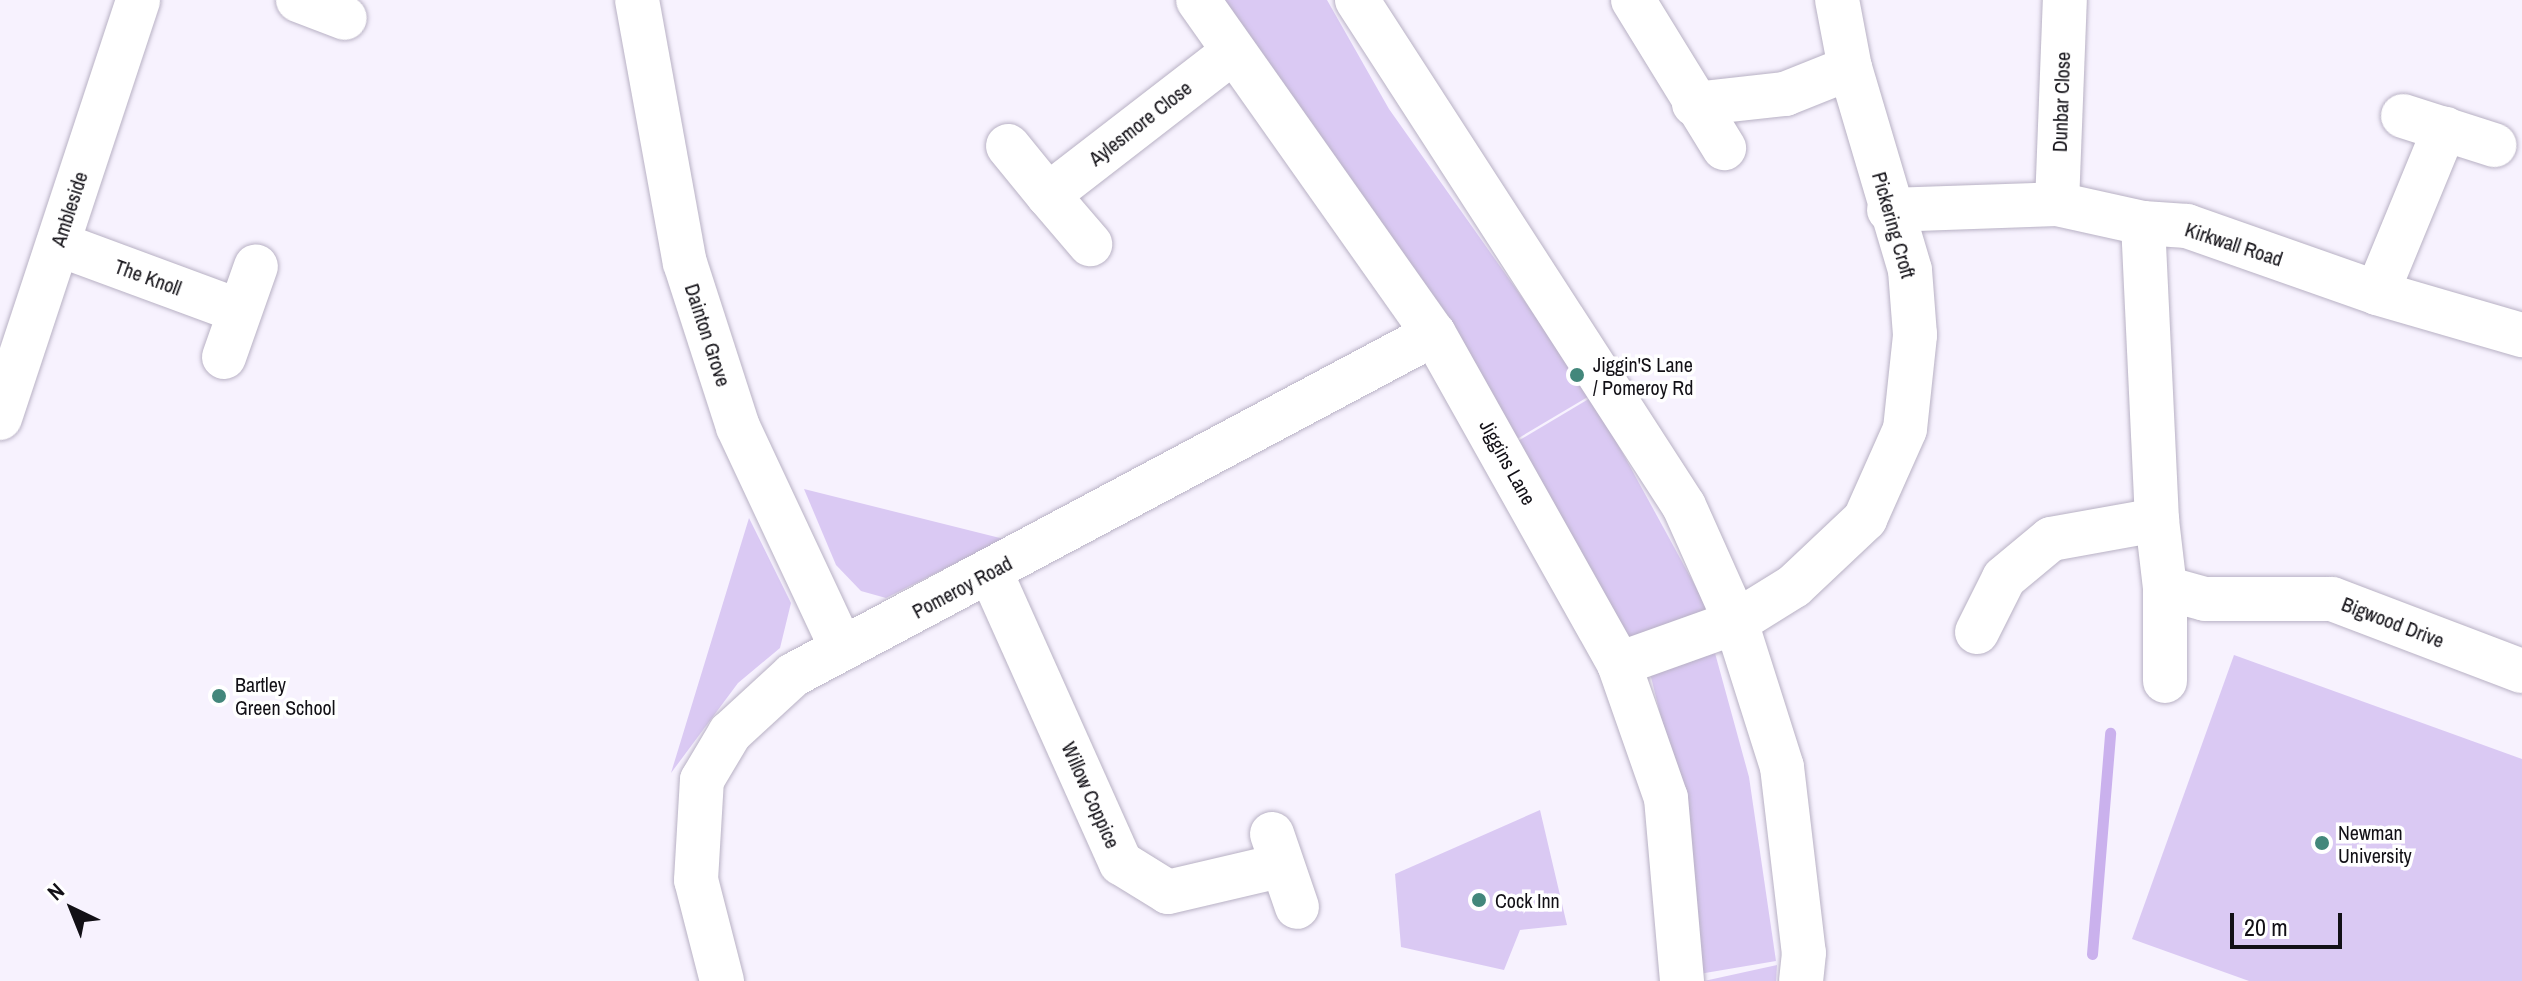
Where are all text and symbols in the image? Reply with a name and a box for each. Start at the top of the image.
street label: Dunbar Close [2047,51,2075,153]
street label: Aylesmore Close [1084,75,1196,171]
street label: Ambleside [46,168,92,250]
street label: Pickering Croft [1867,169,1921,281]
street label: Kirkwall Road [2182,217,2286,271]
street label: The Knoll [111,254,185,300]
street label: Dainton Grove [680,281,736,389]
place label: Jiggin'S Lane / Pomeroy Rd [1593,352,1693,399]
marker: Jiggin'S Lane / Pomeroy Rd [1568,366,1586,384]
street label: Jiggins Lane [1475,415,1541,509]
street label: Pomeroy Road [908,551,1016,623]
street label: Bigwood Drive [2338,592,2448,652]
place label: Bartley Green School [235,672,335,719]
marker: Bartley Green School [210,687,228,705]
street label: Willow Coppice [1057,738,1125,852]
place label: Newman University [2338,820,2412,867]
marker: Newman University [2313,834,2331,852]
north arrow [32,869,112,949]
text: N [41,876,71,907]
place label: Cock Inn [1495,888,1560,912]
marker: Cock Inn [1470,891,1488,909]
scale bar [2234,897,2346,947]
text: 20 m [2244,911,2288,943]

